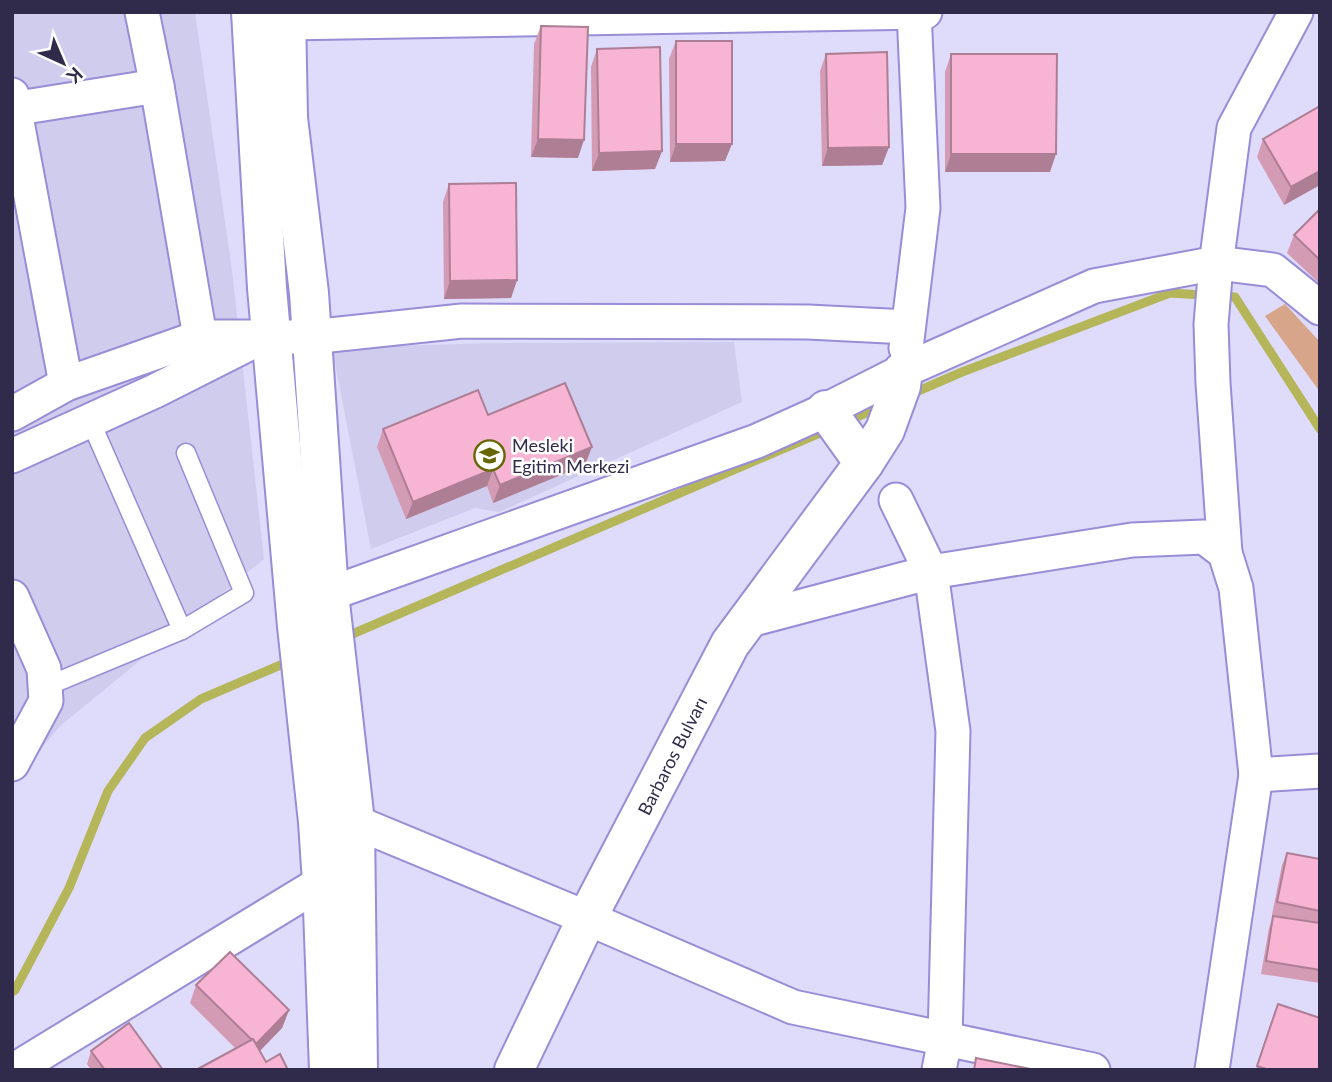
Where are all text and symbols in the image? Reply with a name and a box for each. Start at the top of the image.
north arrow [28,28,98,98]
text: K [62,63,88,89]
place label: Mesleki Egitim Merkezi [512,434,629,477]
school or university icon: Mesleki Egitim Merkezi [472,438,506,472]
street label: Barbaros Bulvarı [633,693,711,819]

